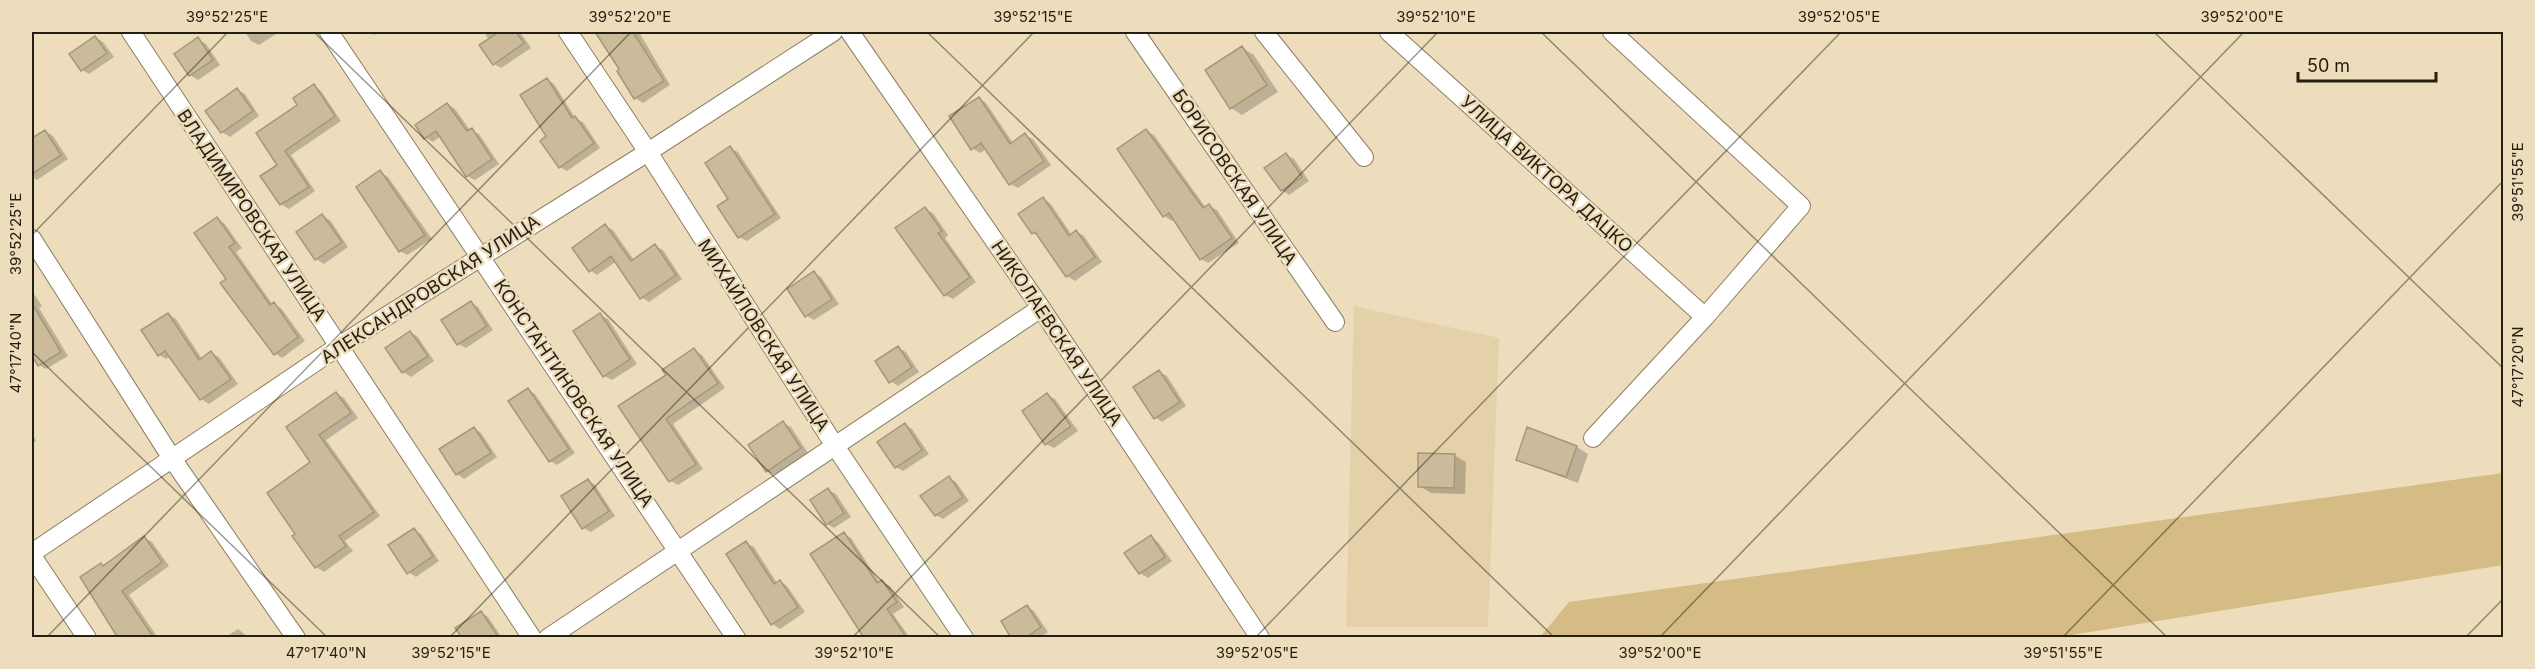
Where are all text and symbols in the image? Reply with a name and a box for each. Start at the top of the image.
text: 39°52'25"E [186,7,268,26]
text: 39°52'20"E [589,7,671,26]
text: 39°52'15"E [993,7,1073,26]
text: 39°52'10"E [1396,7,1476,26]
text: 39°52'05"E [1798,7,1880,26]
text: 39°52'00"E [2200,7,2284,26]
scale bar [2298,45,2436,83]
text: 50 m [2307,55,2350,76]
street label: БОРИСОВСКАЯ УЛИЦА [1168,85,1302,269]
street label: УЛИЦА ВИКТОРА ДАЦКО [1457,91,1637,257]
street label: ВЛАДИМИРОВСКАЯ УЛИЦА [173,105,331,325]
text: 39°51'55"E [2508,142,2527,222]
text: 39°52'25"E [6,193,25,275]
street label: АЛЕКСАНДРОВСКАЯ УЛИЦА [317,210,543,368]
street label: МИХАЙЛОВСКАЯ УЛИЦА [694,234,835,435]
street label: НИКОЛАЕВСКАЯ УЛИЦА [987,236,1127,430]
street label: КОНСТАНТИНОВСКАЯ УЛИЦА [490,275,658,511]
text: 47°17'40"N [6,313,25,393]
text: 47°17'20"N [2508,327,2527,408]
text: 47°17'40"N [286,643,366,662]
text: 39°52'15"E [411,643,491,662]
text: 39°52'10"E [814,643,894,662]
text: 39°52'05"E [1216,643,1298,662]
text: 39°52'00"E [1618,643,1702,662]
text: 39°51'55"E [2023,643,2103,662]

